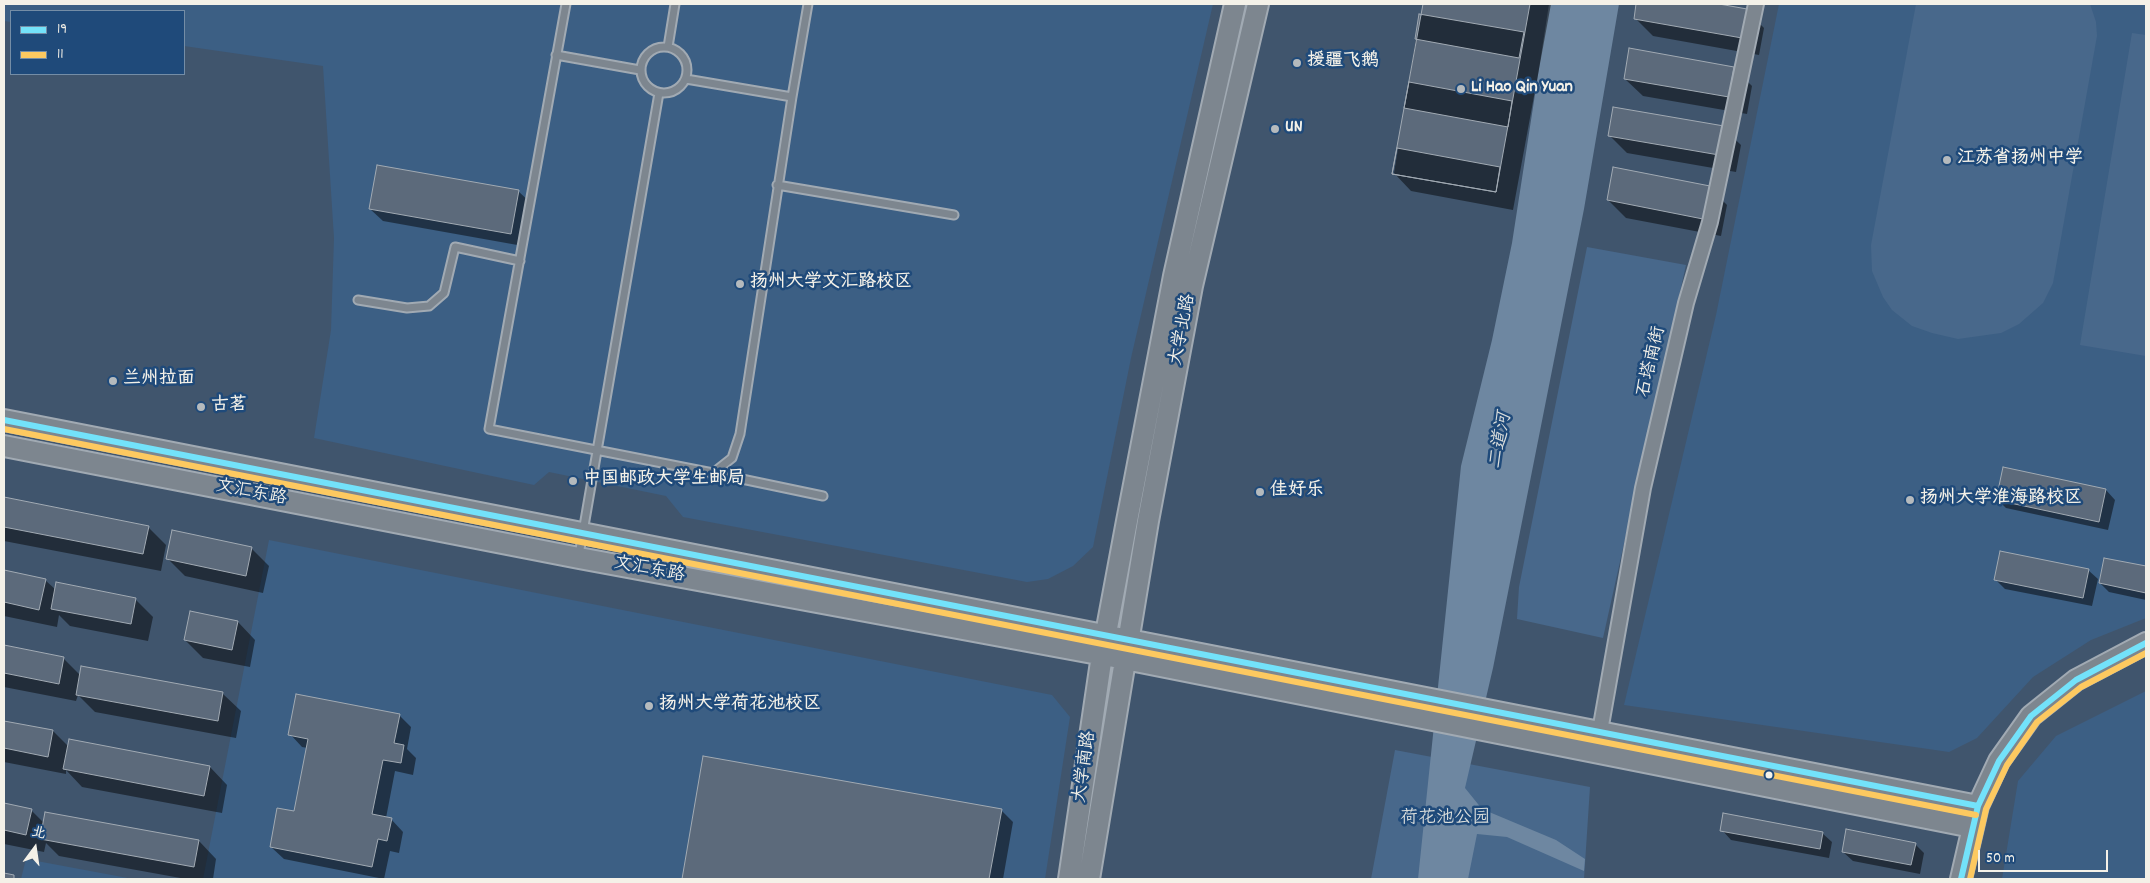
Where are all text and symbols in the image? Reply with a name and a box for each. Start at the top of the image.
legend [10,10,185,75]
text: 19 [57,19,67,41]
text: 11 [57,44,64,66]
place label: 援疆飞鹅 [1307,52,1379,74]
marker: 援疆飞鹅 [1291,57,1303,69]
place label: Li Hao Qin Yuan [1471,78,1573,100]
marker: Li Hao Qin Yuan [1455,83,1467,95]
place label: UN [1285,118,1303,140]
marker: UN [1269,123,1281,135]
place label: 江苏省扬州中学 [1957,149,2083,171]
marker: 江苏省扬州中学 [1941,154,1953,166]
place label: 扬州大学文汇路校区 [750,273,912,295]
marker: 扬州大学文汇路校区 [734,278,746,290]
street label: 大学北路 [1167,293,1201,367]
street label: 石塔南街 [1634,324,1672,400]
place label: 兰州拉面 [123,370,195,392]
marker: 兰州拉面 [107,375,119,387]
place label: 古茗 [211,396,247,418]
marker: 古茗 [195,401,207,413]
water label: 二道河 [1486,411,1518,471]
place label: 中国邮政大学生邮局 [583,470,745,492]
marker: 中国邮政大学生邮局 [567,475,579,487]
street label: 文汇东路 [214,477,288,511]
place label: 佳好乐 [1270,481,1324,503]
marker: 佳好乐 [1254,486,1266,498]
place label: 扬州大学淮海路校区 [1920,489,2082,511]
marker: 扬州大学淮海路校区 [1904,494,1916,506]
street label: 文汇东路 [612,554,686,588]
place label: 扬州大学荷花池校区 [659,695,821,717]
marker: 扬州大学荷花池校区 [643,700,655,712]
street label: 大学南路 [1070,730,1102,804]
unlabelled marker [1764,770,1774,780]
park label: 荷花池公园 [1400,809,1490,831]
text: 北 [29,822,48,845]
north arrow [10,823,60,873]
scale bar [1980,840,2110,872]
text: 50 m [1986,848,2015,870]

